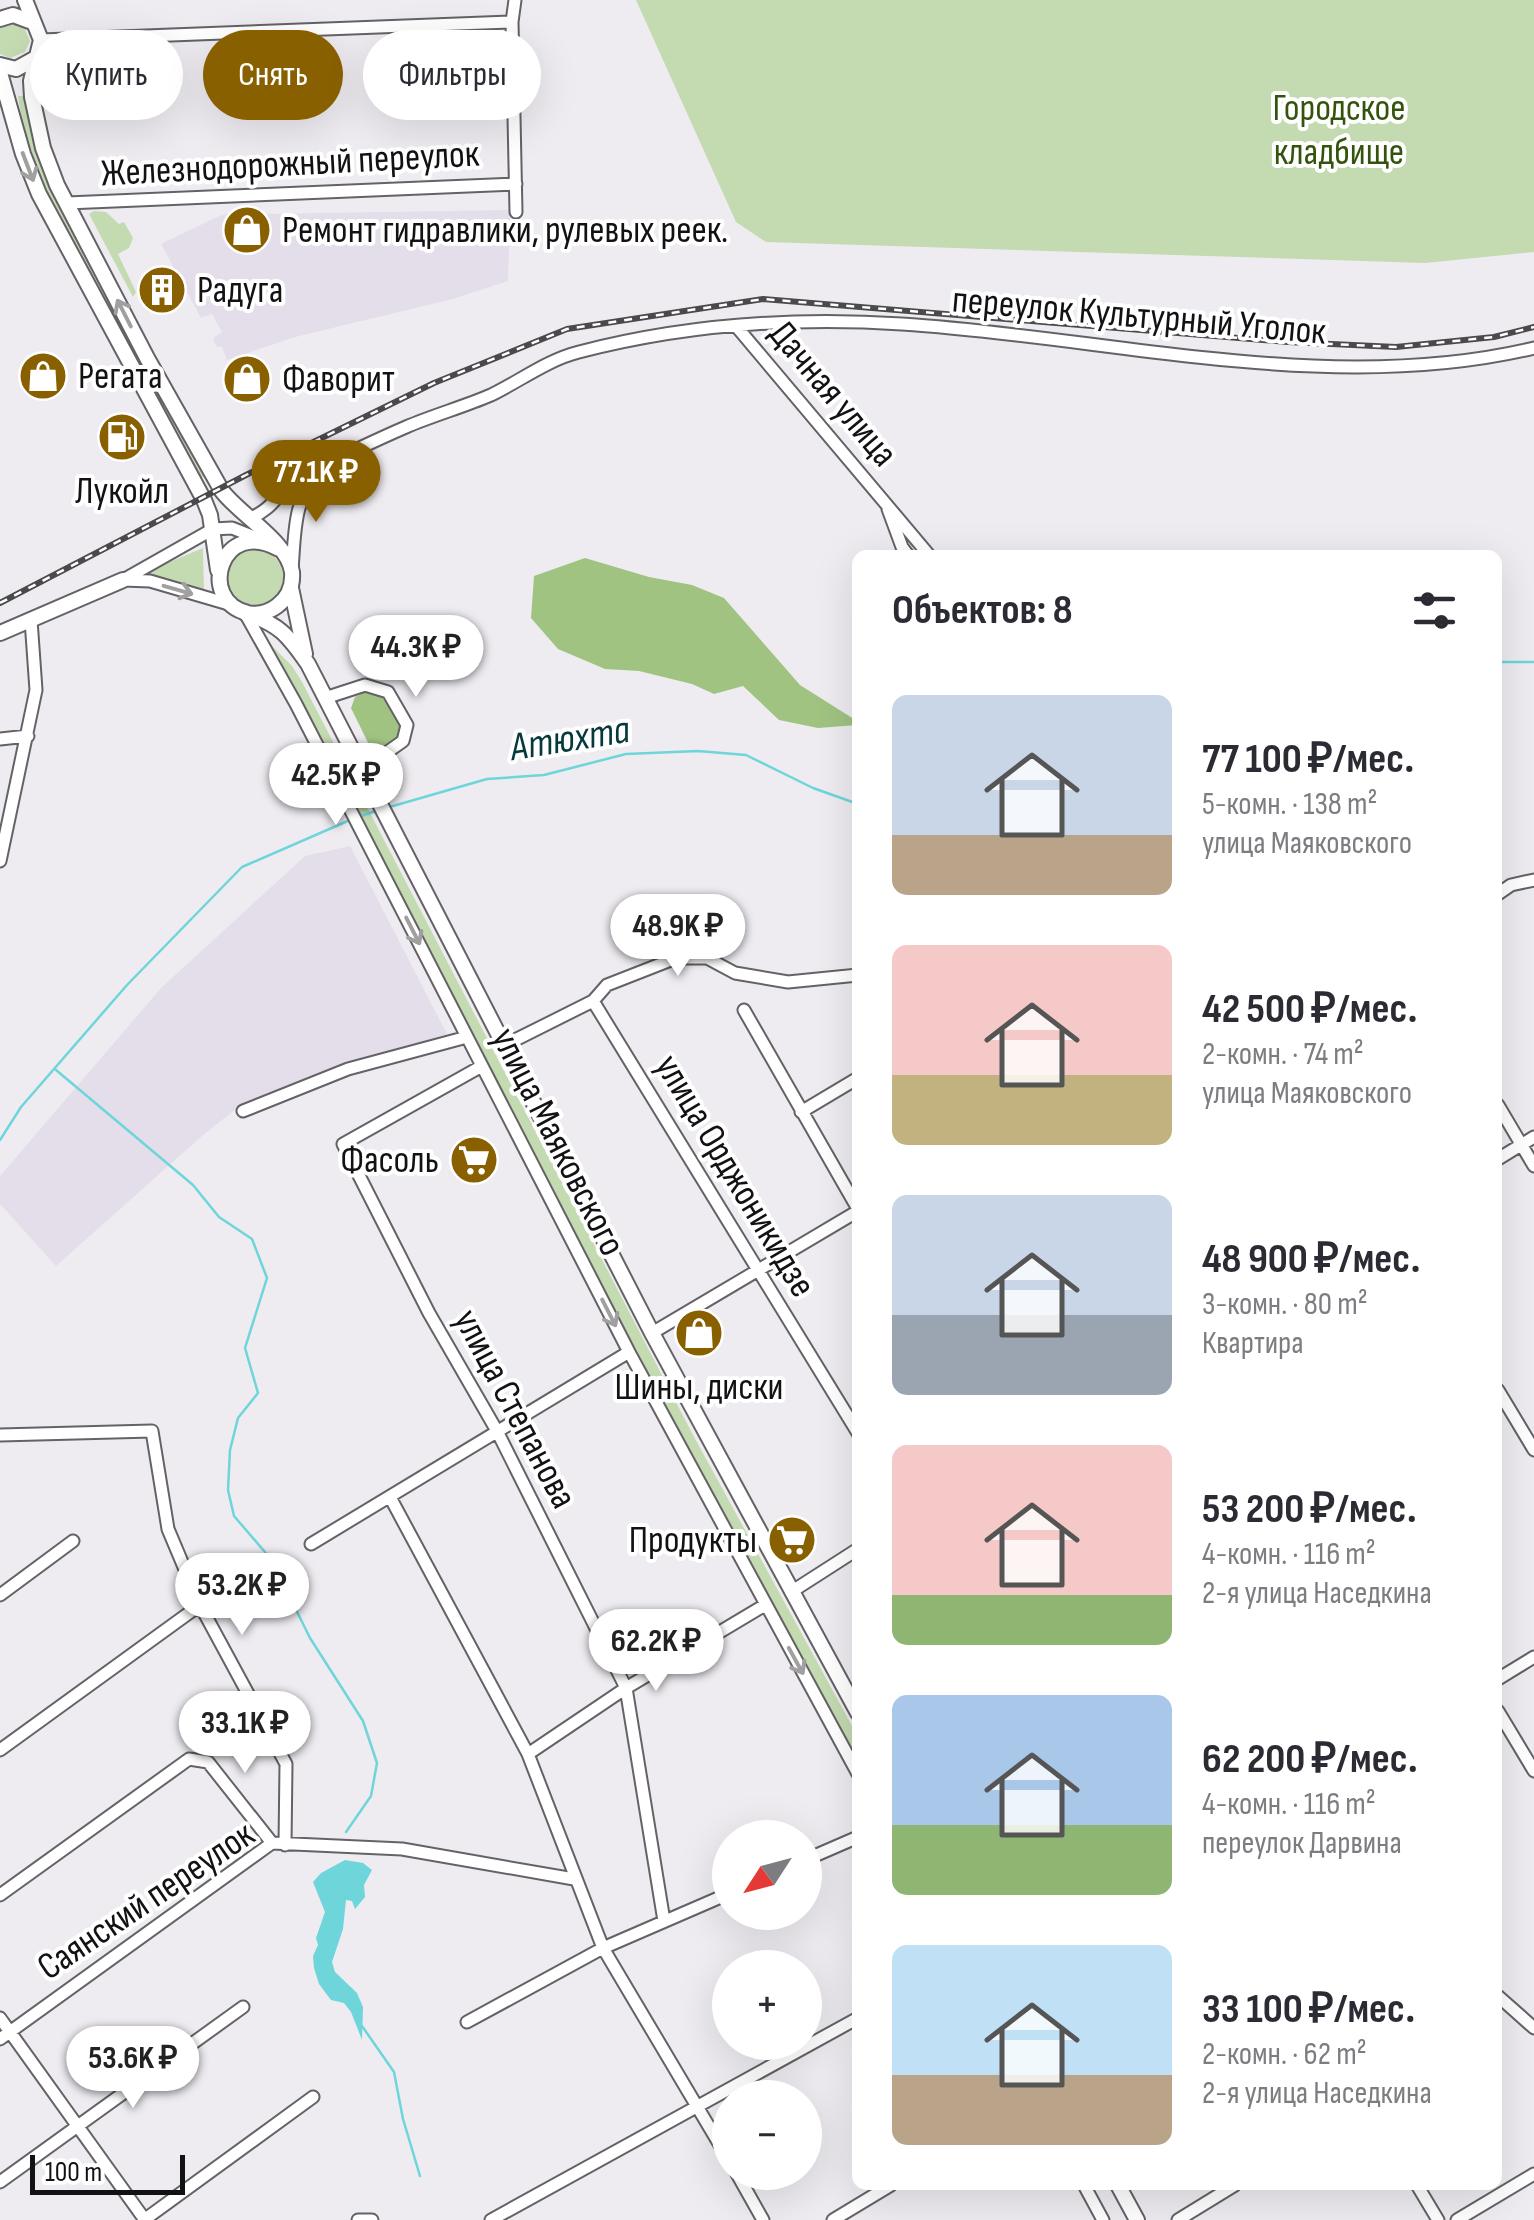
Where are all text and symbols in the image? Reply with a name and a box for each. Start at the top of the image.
chip: Купить [30,30,183,120]
chip: Снять [203,30,343,120]
chip: Фильтры [363,30,541,120]
park label: Городское кладбище [1272,86,1406,175]
street label: Железнодорожный переулок [100,132,481,196]
one-way arrow [20,151,38,181]
shop icon: Ремонт гидравлики, рулевых реек. [221,204,273,256]
place label: Ремонт гидравлики, рулевых реек. [282,208,728,253]
building icon: Радуга [136,264,188,316]
place label: Радуга [197,268,283,313]
street label: переулок Культурный Уголок [950,277,1328,355]
one-way arrow [114,299,133,329]
street label: Дачная улица [759,312,907,476]
shop icon: Регата [17,350,69,402]
shop icon: Фаворит [221,353,273,405]
place label: Регата [78,354,163,399]
place label: Фаворит [282,357,395,402]
fuel station icon: Лукойл [96,411,148,463]
pin: 77.1K ₽ [224,440,408,525]
text: 77.1K ₽ [274,453,358,492]
place label: Лукойл [75,469,169,514]
one-way arrow [162,581,193,600]
icon: filters [1407,583,1462,638]
text: Объектов: 8 [892,585,1073,636]
pin: 44.3K ₽ [324,615,508,700]
text: 44.3K ₽ [371,628,461,667]
water label: Атюхта [505,706,633,772]
text: 77 100 ₽/мес. [1202,734,1414,785]
icon: home [972,735,1092,855]
pin: 42.5K ₽ [244,743,428,828]
text: 42.5K ₽ [291,756,381,795]
text: 5-комн. · 138 m² [1202,785,1377,824]
text: улица Маяковского [1202,824,1412,863]
pin: 48.9K ₽ [586,894,770,979]
text: 48.9K ₽ [632,907,724,946]
one-way arrow [404,915,423,945]
text: 42 500 ₽/мес. [1202,984,1417,1035]
icon: home [972,985,1092,1105]
street label: улица Маяковского [481,1021,635,1263]
text: 2-комн. · 74 m² [1202,1035,1364,1074]
street label: улица Орджоникидзе [645,1047,825,1305]
text: улица Маяковского [1202,1074,1412,1113]
supermarket icon: Фасоль [448,1134,500,1186]
place label: Фасоль [340,1138,439,1183]
text: 48 900 ₽/мес. [1202,1234,1420,1285]
icon: home [972,1235,1092,1355]
text: 3-комн. · 80 m² [1202,1285,1368,1324]
one-way arrow [600,1298,619,1328]
street label: улица Степанова [444,1302,586,1516]
shop icon: Шины, диски [673,1307,725,1359]
text: Квартира [1202,1324,1304,1363]
place label: Шины, диски [615,1365,783,1410]
text: 53 200 ₽/мес. [1202,1484,1417,1535]
icon: home [972,1485,1092,1605]
supermarket icon: Продукты [766,1514,818,1566]
place label: Продукты [629,1518,757,1563]
text: 4-комн. · 116 m² [1202,1535,1376,1574]
pin: 53.2K ₽ [150,1553,334,1638]
text: 53.2K ₽ [197,1566,287,1605]
text: 2-я улица Наседкина [1202,1574,1432,1613]
pin: 62.2K ₽ [564,1609,748,1694]
text: 62.2K ₽ [611,1622,701,1661]
one-way arrow [786,1646,806,1676]
pin: 33.1K ₽ [153,1691,337,1776]
text: 33.1K ₽ [201,1704,289,1743]
text: 62 200 ₽/мес. [1202,1734,1418,1785]
icon: home [972,1735,1092,1855]
text: 4-комн. · 116 m² [1202,1785,1376,1824]
street label: Саянский переулок [29,1812,263,1990]
north arrow [712,1820,822,1930]
map controls [712,1820,822,2190]
text: переулок Дарвина [1202,1824,1402,1863]
button: + [712,1950,822,2060]
text: 33 100 ₽/мес. [1202,1984,1415,2035]
icon: home [972,1985,1092,2105]
pin: 53.6K ₽ [41,2026,225,2111]
text: 2-комн. · 62 m² [1202,2035,1367,2074]
text: 53.6K ₽ [88,2039,178,2078]
text: 2-я улица Наседкина [1202,2074,1432,2113]
button: − [712,2080,822,2190]
scale bar [30,2150,185,2194]
text: 100 m [45,2156,102,2189]

